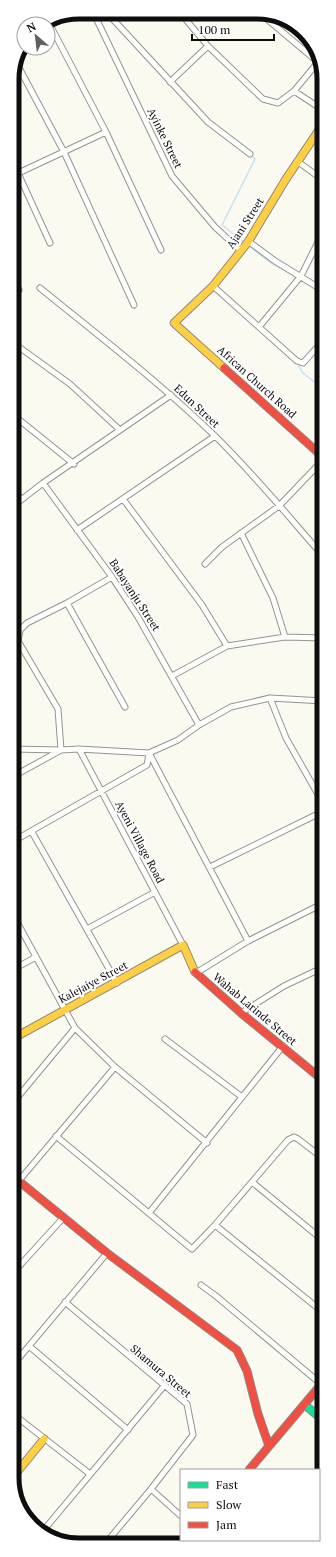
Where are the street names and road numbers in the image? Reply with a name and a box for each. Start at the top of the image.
street label: Ayinke Street [144,106,186,170]
street label: Ajani Street [223,195,267,251]
street label: African Church Road [215,343,299,421]
street label: Edun Street [171,381,223,431]
street label: Babayanju Street [107,556,163,634]
street label: Ayeni Village Road [112,798,168,886]
street label: Kalejaiye Street [56,958,130,1006]
street label: Wahab Larinde Street [210,970,300,1048]
street label: Shamura Street [128,1341,194,1401]

